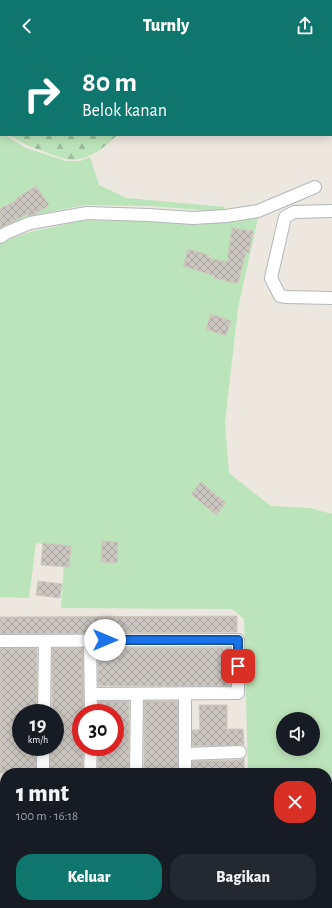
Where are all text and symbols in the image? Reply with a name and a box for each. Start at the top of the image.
icon: back [16,15,38,37]
icon: share [294,15,316,37]
text: Turnly [143,17,189,35]
icon: right [16,68,68,120]
text: 80 m [82,69,137,97]
text: Belok kanan [82,102,167,120]
position arrow [84,619,126,661]
pin [221,649,255,683]
icon: arrive [227,655,249,677]
speed limit sign: 30 [72,704,124,756]
map controls [276,712,320,756]
button: sound [276,712,320,756]
text: 19 [30,715,46,735]
text: km/h [28,735,48,745]
button: close [274,781,316,823]
text: 1 mnt [16,782,69,806]
text: 100 m · 16:18 [16,810,78,823]
button: Keluar [16,854,162,900]
button: Bagikan [170,854,316,900]

